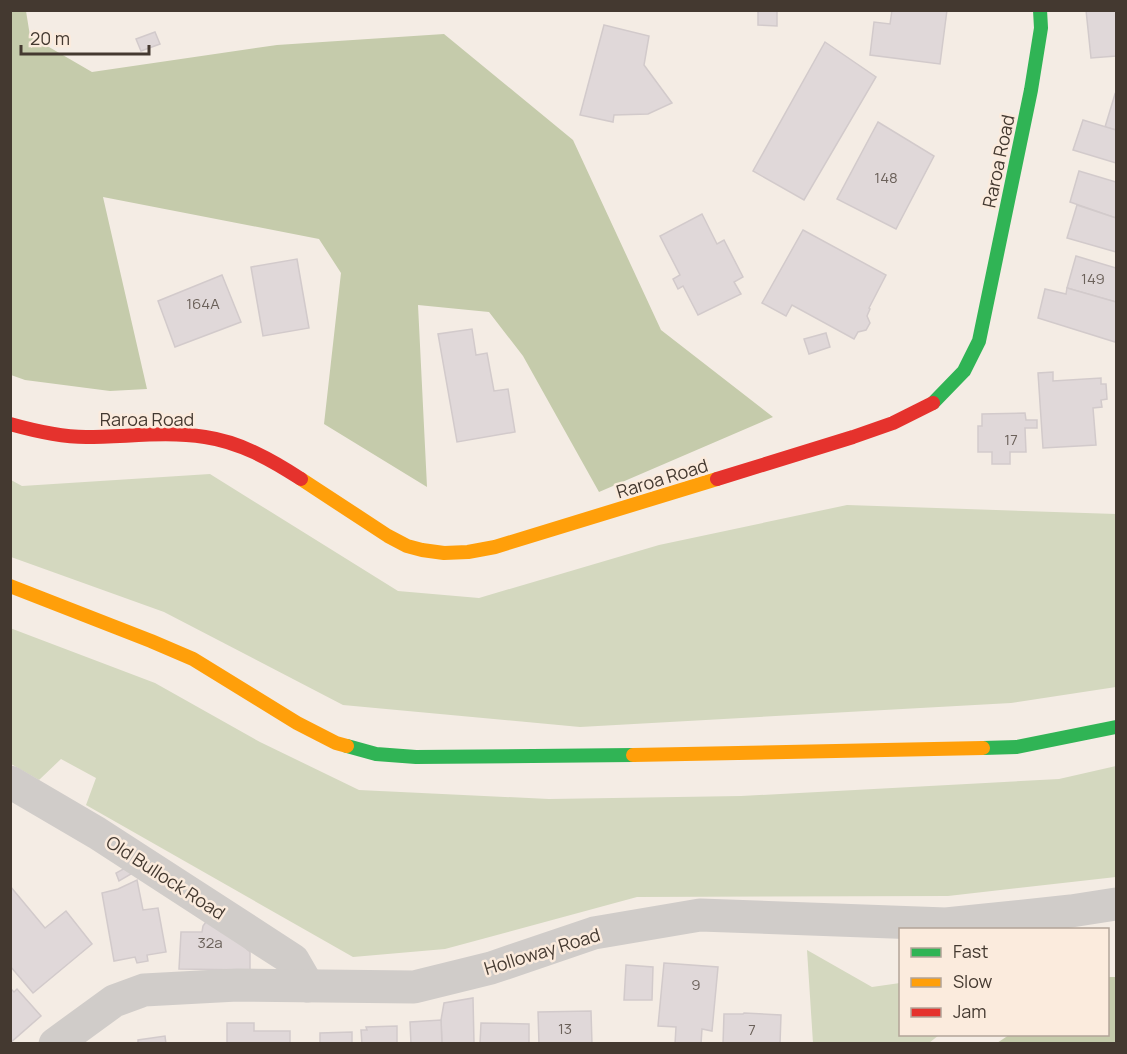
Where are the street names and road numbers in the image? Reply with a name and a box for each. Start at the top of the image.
street label: Raroa Road [976,112,1020,210]
street label: Raroa Road [100,407,194,431]
street label: Raroa Road [613,453,711,503]
street label: Old Bullock Road [102,830,230,924]
street label: Holloway Road [481,922,603,980]

